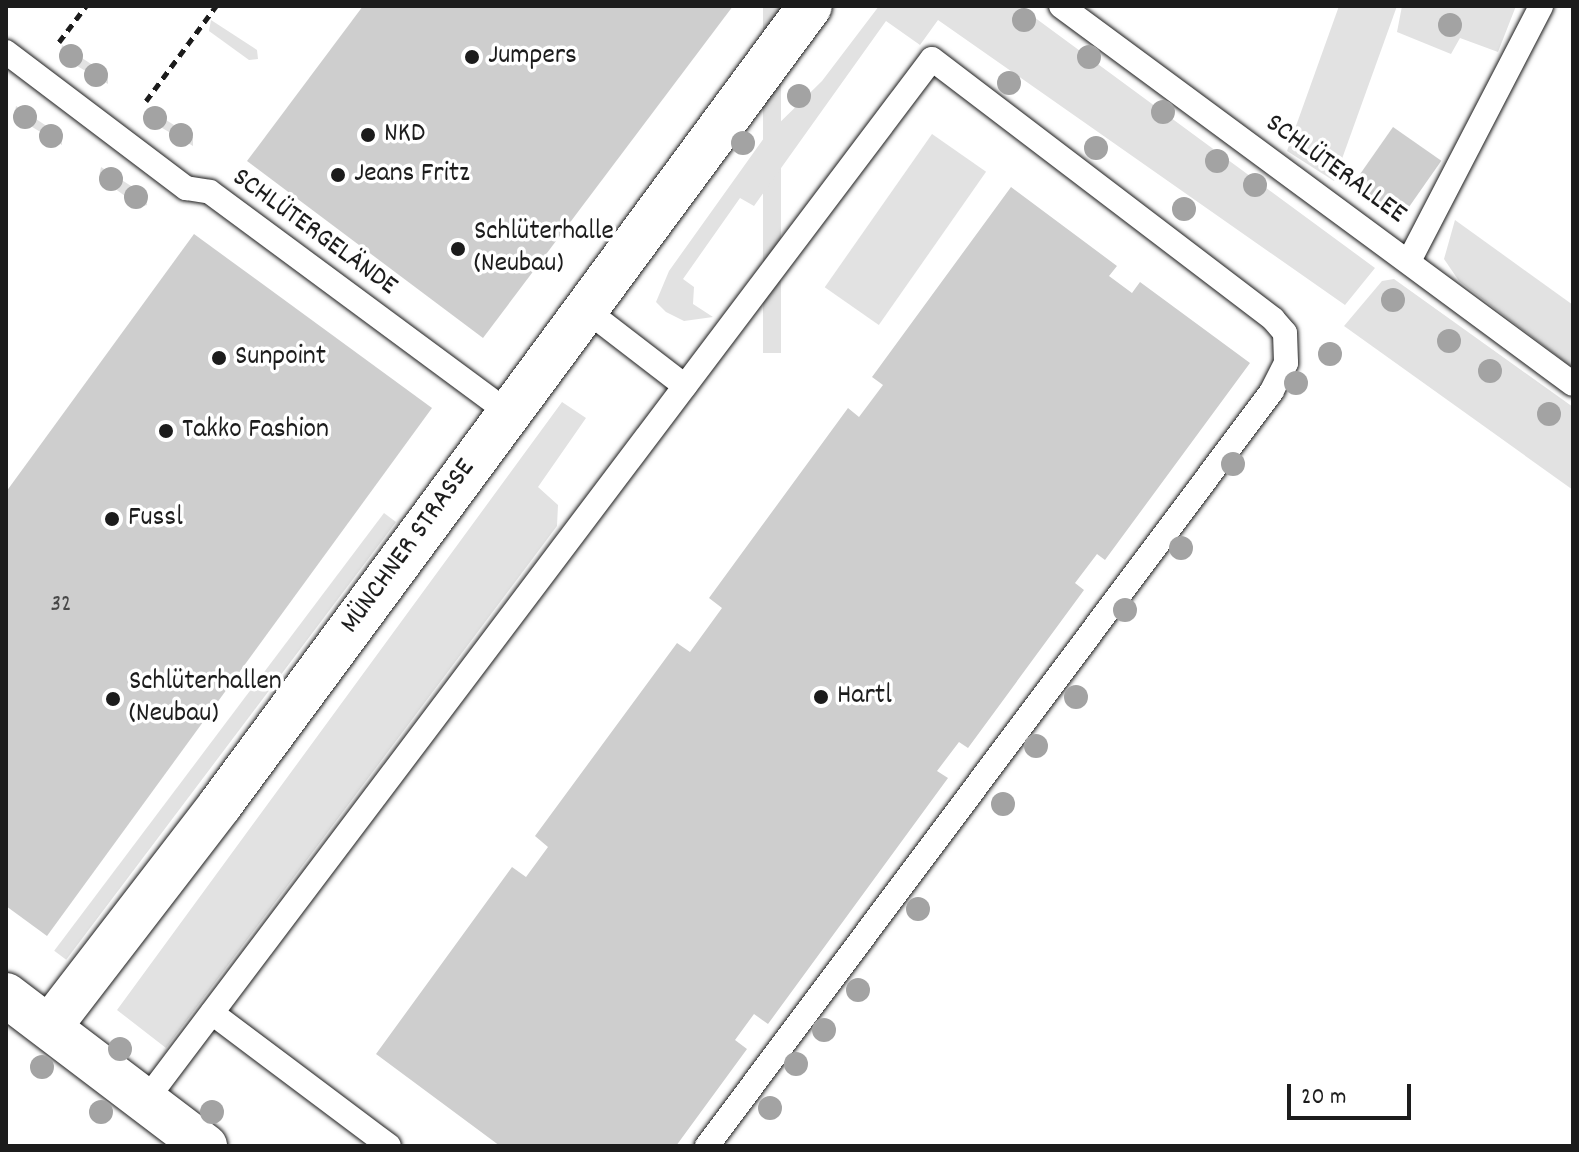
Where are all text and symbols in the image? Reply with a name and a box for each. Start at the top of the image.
place label: Jumpers [488,40,577,74]
marker: Jumpers [463,48,481,66]
street label: SCHLÜTERALLEE [1258,108,1412,232]
place label: NKD [384,118,425,152]
marker: NKD [359,126,377,144]
place label: Jeans Fritz [354,158,470,192]
street label: SCHLÜTERGELÄNDE [225,162,403,304]
marker: Jeans Fritz [329,166,347,184]
place label: Schlüterhalle (Neubau) [474,216,614,282]
marker: Schlüterhalle (Neubau) [449,240,467,258]
place label: Sunpoint [235,341,326,375]
marker: Sunpoint [210,349,228,367]
place label: Takko Fashion [182,414,329,448]
marker: Takko Fashion [157,422,175,440]
street label: MÜNCHNER STRASSE [334,453,484,641]
place label: Fussl [128,502,183,536]
marker: Fussl [103,510,121,528]
house number: 32 [50,592,72,620]
place label: Schlüterhallen (Neubau) [129,666,282,732]
place label: Hartl [837,680,892,714]
marker: Hartl [812,688,830,706]
marker: Schlüterhallen (Neubau) [104,690,122,708]
scale bar [1291,1068,1415,1118]
text: 20 m [1301,1081,1347,1115]

